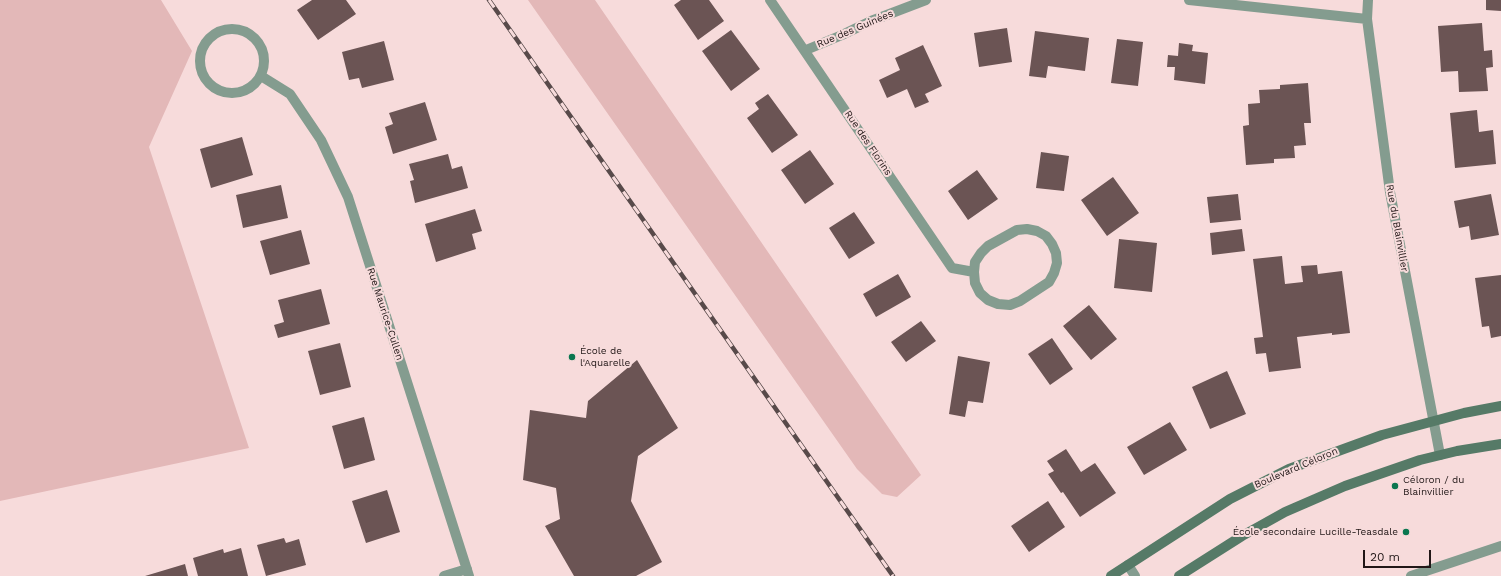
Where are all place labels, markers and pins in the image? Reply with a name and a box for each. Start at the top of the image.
place label: École de l'Aquarelle [580,345,630,368]
marker: École de l'Aquarelle [567,352,577,362]
place label: Céloron / du Blainvillier [1403,474,1464,498]
marker: Céloron / du Blainvillier [1390,481,1400,491]
place label: École secondaire Lucille-Teasdale [1233,526,1398,538]
marker: École secondaire Lucille-Teasdale [1401,527,1411,537]

